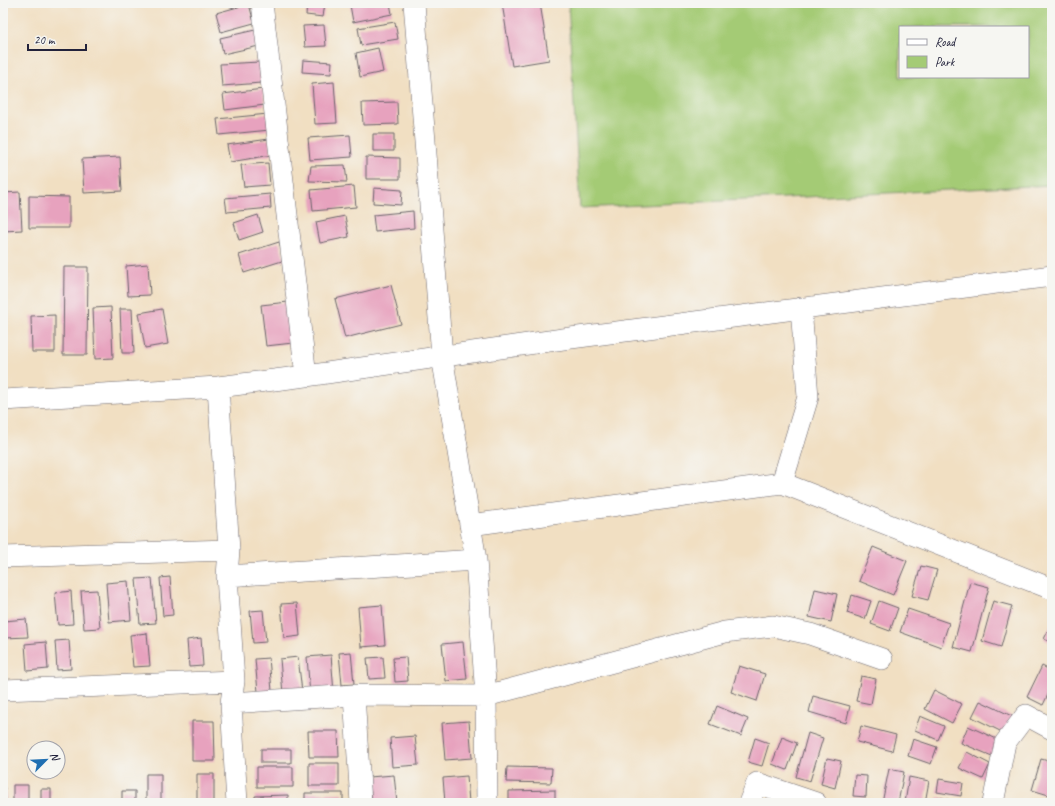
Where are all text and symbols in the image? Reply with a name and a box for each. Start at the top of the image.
scale bar [28,26,86,52]
legend [899,26,1029,78]
text: 20 m [34,32,56,48]
text: Road [935,34,957,50]
text: Park [935,54,956,70]
north arrow [26,740,66,780]
text: N [47,750,64,764]

